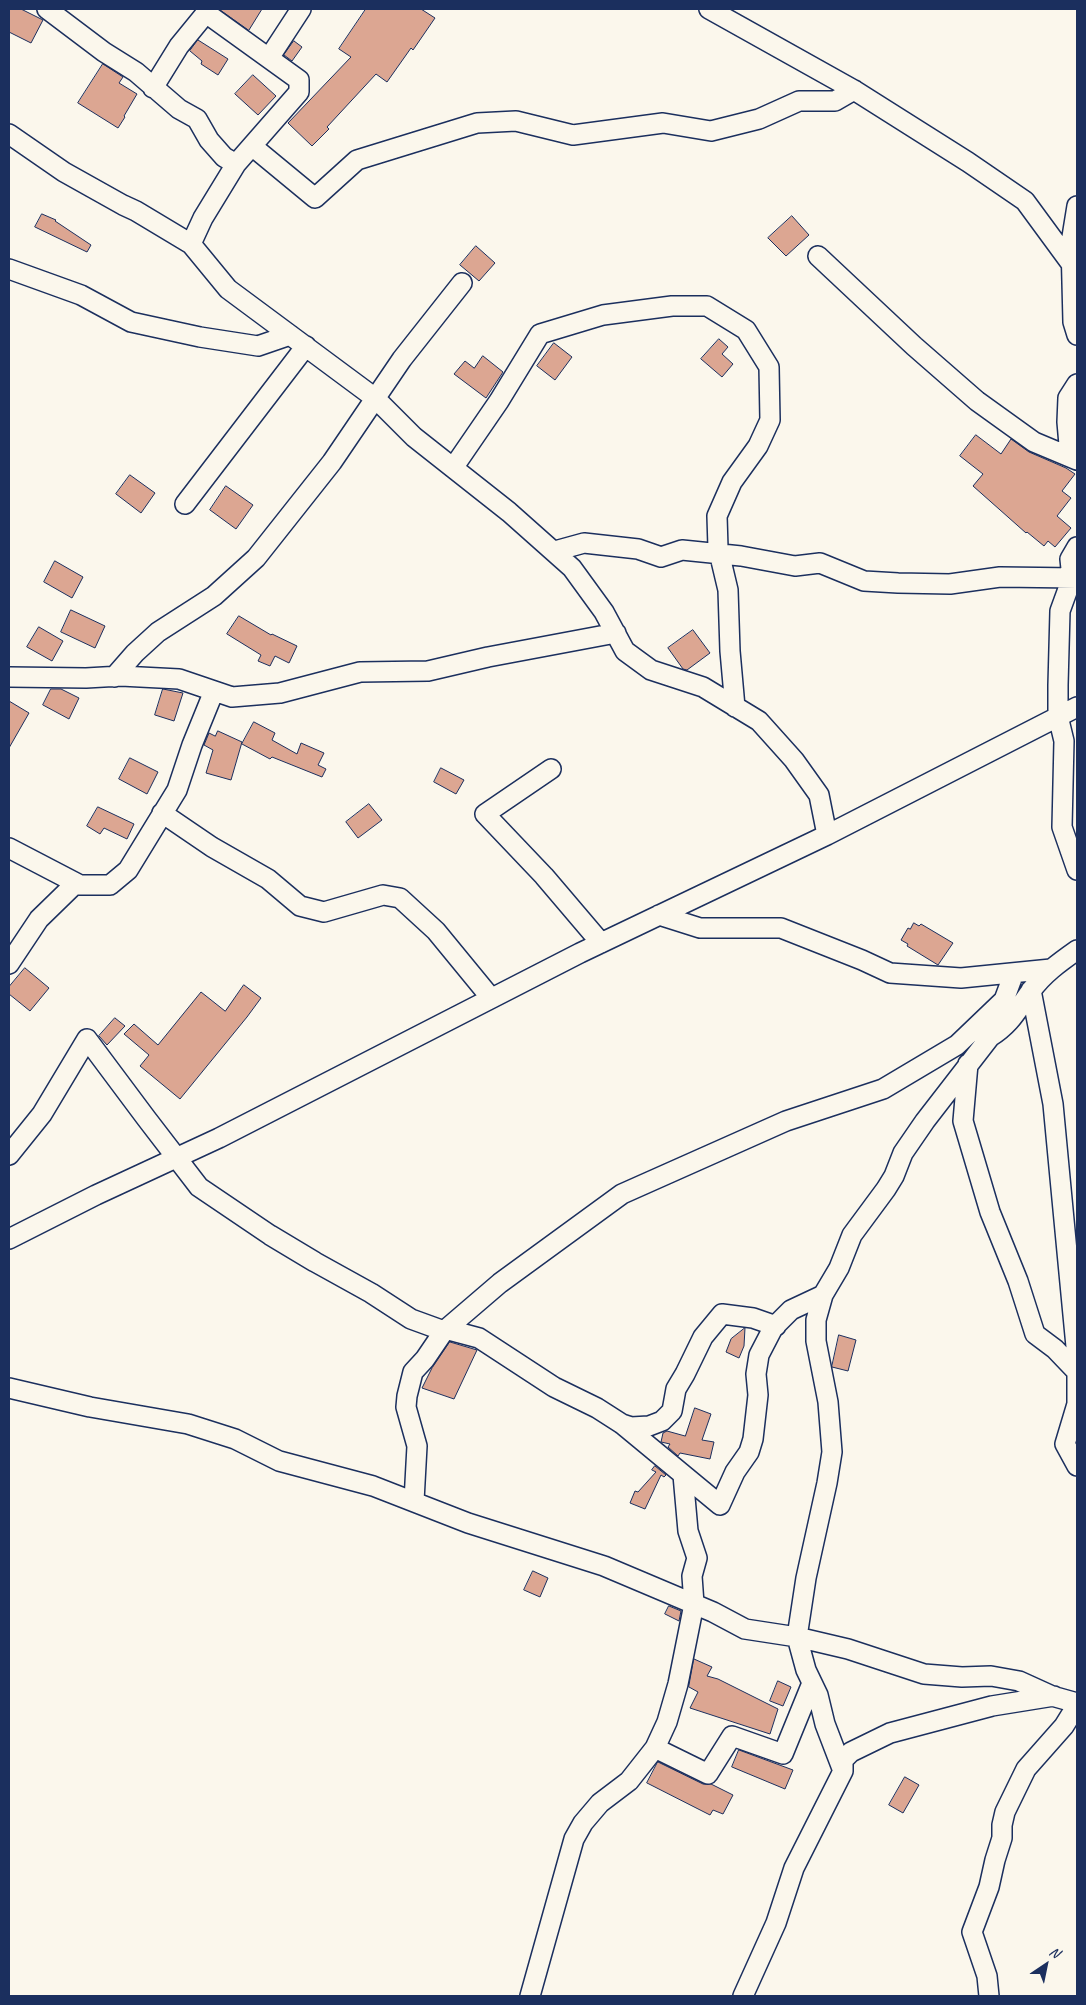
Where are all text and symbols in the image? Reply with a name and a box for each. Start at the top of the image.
north arrow [1021,1940,1071,1990]
text: N [1046,1943,1063,1962]

